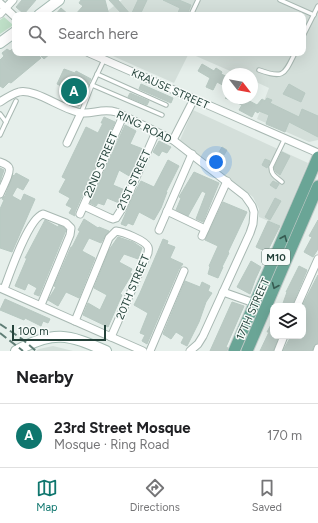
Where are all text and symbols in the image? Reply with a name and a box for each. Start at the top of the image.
search box [12,12,306,56]
icon: search [26,23,48,45]
text: Search here [58,25,138,43]
street label: KRAUSE STREET [129,66,211,112]
north arrow [222,68,258,104]
pin: A [61,76,87,106]
street label: RING ROAD [114,108,174,146]
street label: 22ND STREET [81,130,121,200]
street label: 21ST STREET [114,148,154,212]
your location [206,152,226,172]
one-way arrow [279,235,287,242]
road number: M10 [262,249,290,265]
street label: 20TH STREET [114,253,152,321]
street label: 17TH STREET [234,276,272,342]
one-way arrow [272,282,280,290]
map controls [270,303,306,339]
button: layers [270,303,306,339]
scale bar [12,323,106,342]
text: 100 m [18,325,49,338]
text: Nearby [16,367,74,387]
text: 23rd Street Mosque [54,419,191,437]
text: A [24,428,34,443]
text: 170 m [267,428,302,443]
text: Mosque · Ring Road [54,437,169,452]
tab: Map [36,477,58,514]
tab: Directions [130,477,180,514]
tab: Saved [252,477,282,514]

